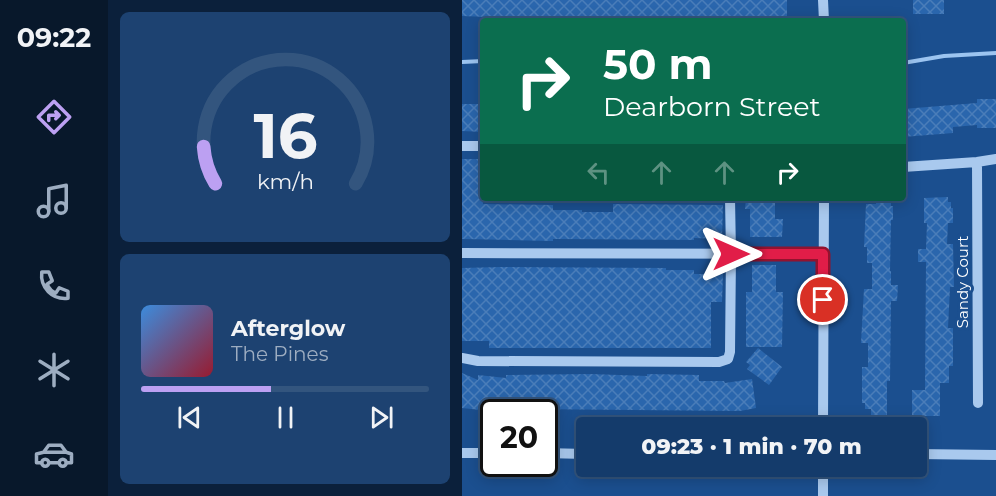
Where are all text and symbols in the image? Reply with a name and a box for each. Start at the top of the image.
text: 09:22 [17,21,91,54]
text: 50 m [603,38,712,90]
icon: right [504,42,582,120]
text: Dearborn Street [603,90,821,123]
icon: directions [33,96,75,138]
text: 16 [253,98,317,174]
icon: left [582,156,615,189]
icon: ahead [645,156,678,189]
icon: ahead [708,156,741,189]
icon: right [771,156,804,189]
text: km/h [256,168,314,194]
icon: music [33,180,75,222]
position arrow [699,222,763,286]
street label: Sandy Court [953,236,972,328]
icon: phone [33,265,75,307]
pin [797,274,848,325]
icon: arrive [806,283,839,316]
text: Afterglow [231,315,345,342]
text: The Pines [231,342,328,366]
icon: climate [33,349,75,391]
speed limit sign: 20 [480,399,558,477]
icon: previous [173,401,206,434]
icon: pause [269,401,302,434]
icon: next [365,401,398,434]
icon: car [33,433,75,475]
text: 09:23 · 1 min · 70 m [641,433,862,460]

